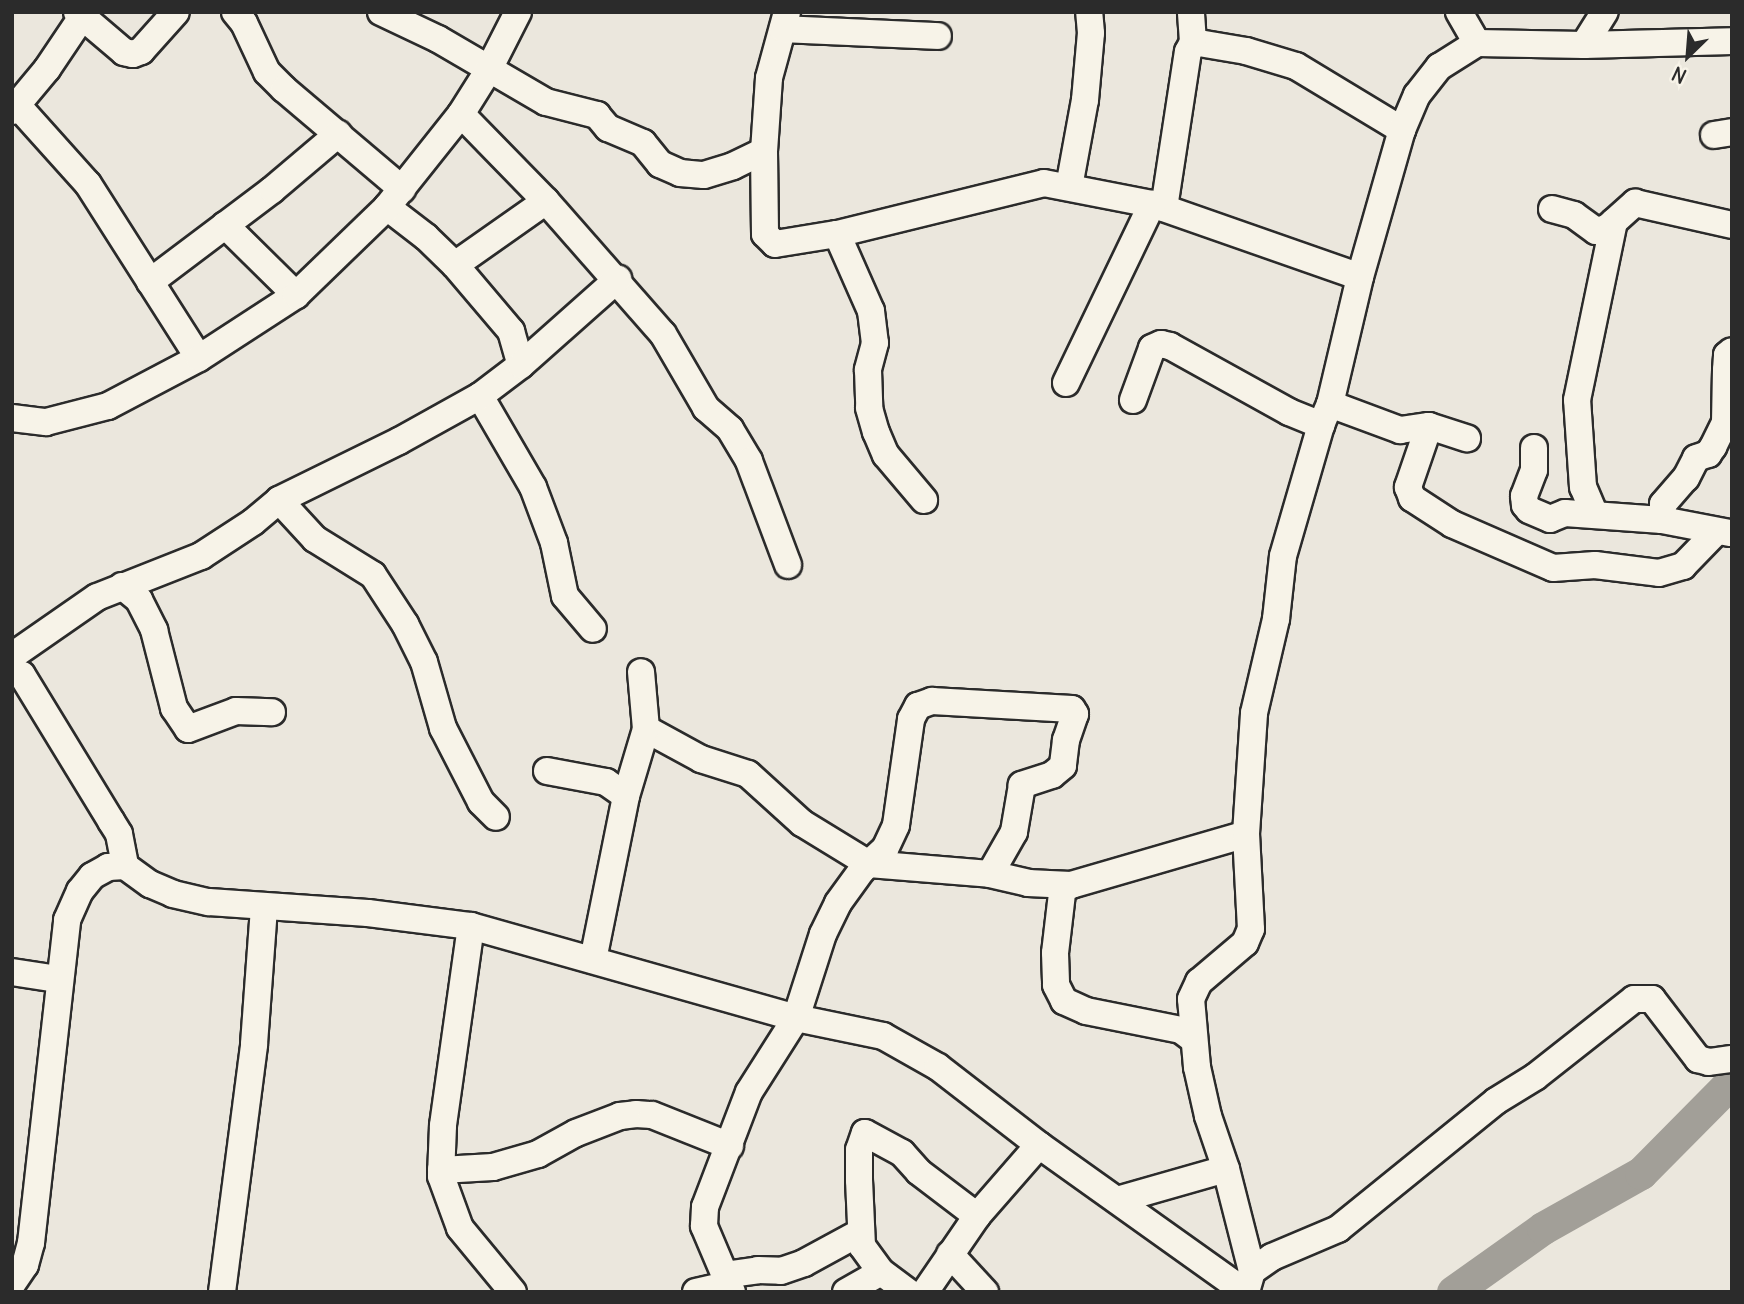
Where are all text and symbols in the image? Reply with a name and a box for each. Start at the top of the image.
north arrow [1653,21,1723,91]
text: N [1668,61,1690,89]

